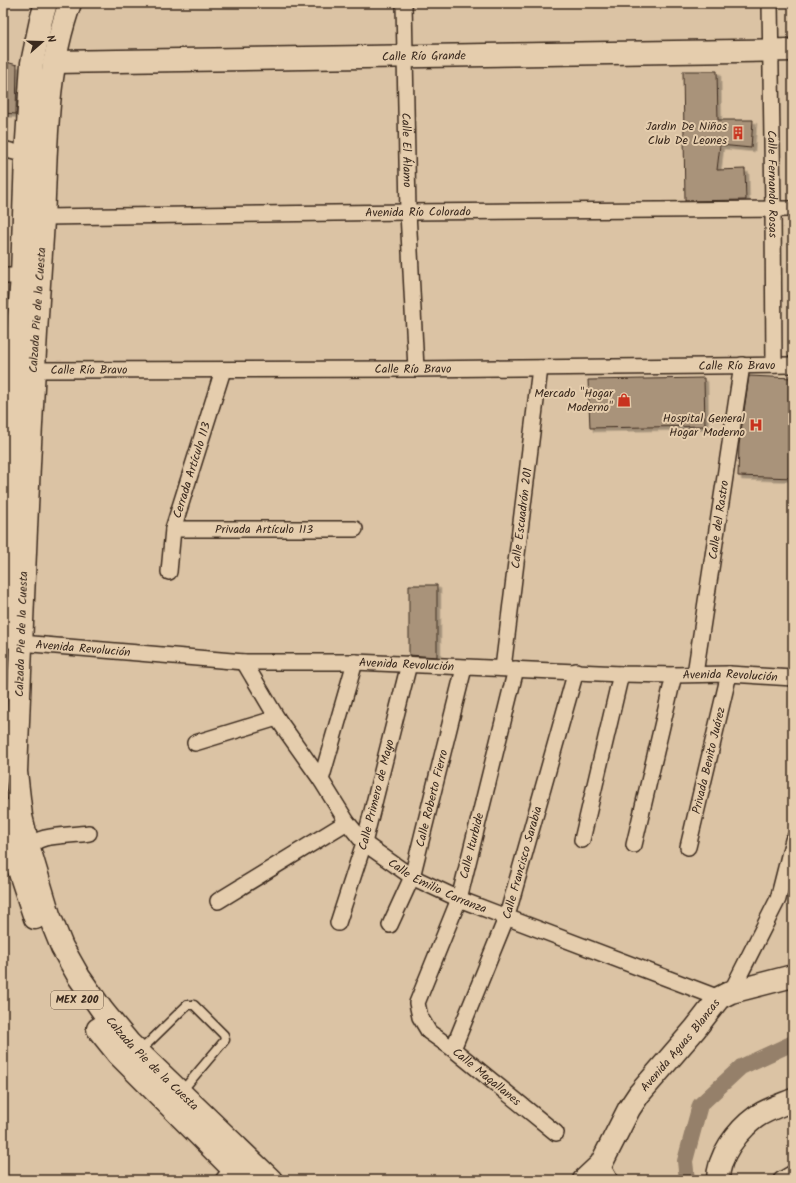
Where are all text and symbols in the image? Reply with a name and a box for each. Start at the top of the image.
north arrow [22,22,62,62]
text: N [41,33,60,45]
street label: Calle Río Grande [382,46,467,66]
street label: Calle El Álamo [397,112,417,187]
place label: Jardin De Niños Club De Leones [646,117,727,150]
building icon: Jardin De Niños Club De Leones [730,125,746,141]
street label: Calle Fernando Rosas [762,130,783,238]
street label: Avenida Río Colorado [365,202,471,222]
street label: Calzada Pie de la Cuesta [23,246,51,374]
street label: Calle Río Bravo [698,356,776,376]
street label: Calle Río Bravo [375,359,452,379]
street label: Calle Río Bravo [51,360,127,379]
place label: Mercado "Hogar Moderno" [534,384,614,417]
shop icon: Mercado "Hogar Moderno" [616,392,632,408]
place label: Hospital General Hogar Moderno [663,409,745,442]
hospital icon: Hospital General Hogar Moderno [748,417,764,433]
street label: Cerrada Artículo 113 [167,419,216,521]
street label: Calle Escuadrón 201 [506,466,537,570]
street label: Calle del Rastro [703,479,734,561]
street label: Privada Artículo 113 [215,520,313,539]
street label: Calzada Pie de la Cuesta [9,570,33,697]
street label: Avenida Revolución [35,635,131,662]
street label: Avenida Revolución [358,653,454,676]
street label: Avenida Revolución [682,664,778,687]
street label: Privada Benito Juárez [687,705,730,816]
street label: Calle Primero de Mayo [353,737,399,853]
street label: Calle Roberto Fierro [410,747,453,849]
street label: Calle Francisco Sarabia [497,804,547,921]
street label: Calle Iturbide [455,810,490,881]
street label: Calle Emilio Carranza [384,853,490,918]
road number: MEX 200 [51,991,103,1009]
street label: Avenida Aguas Blancas [635,994,725,1096]
street label: Calzada Pie de la Cuesta [101,1012,203,1115]
street label: Calle Magallanes [448,1043,525,1110]

